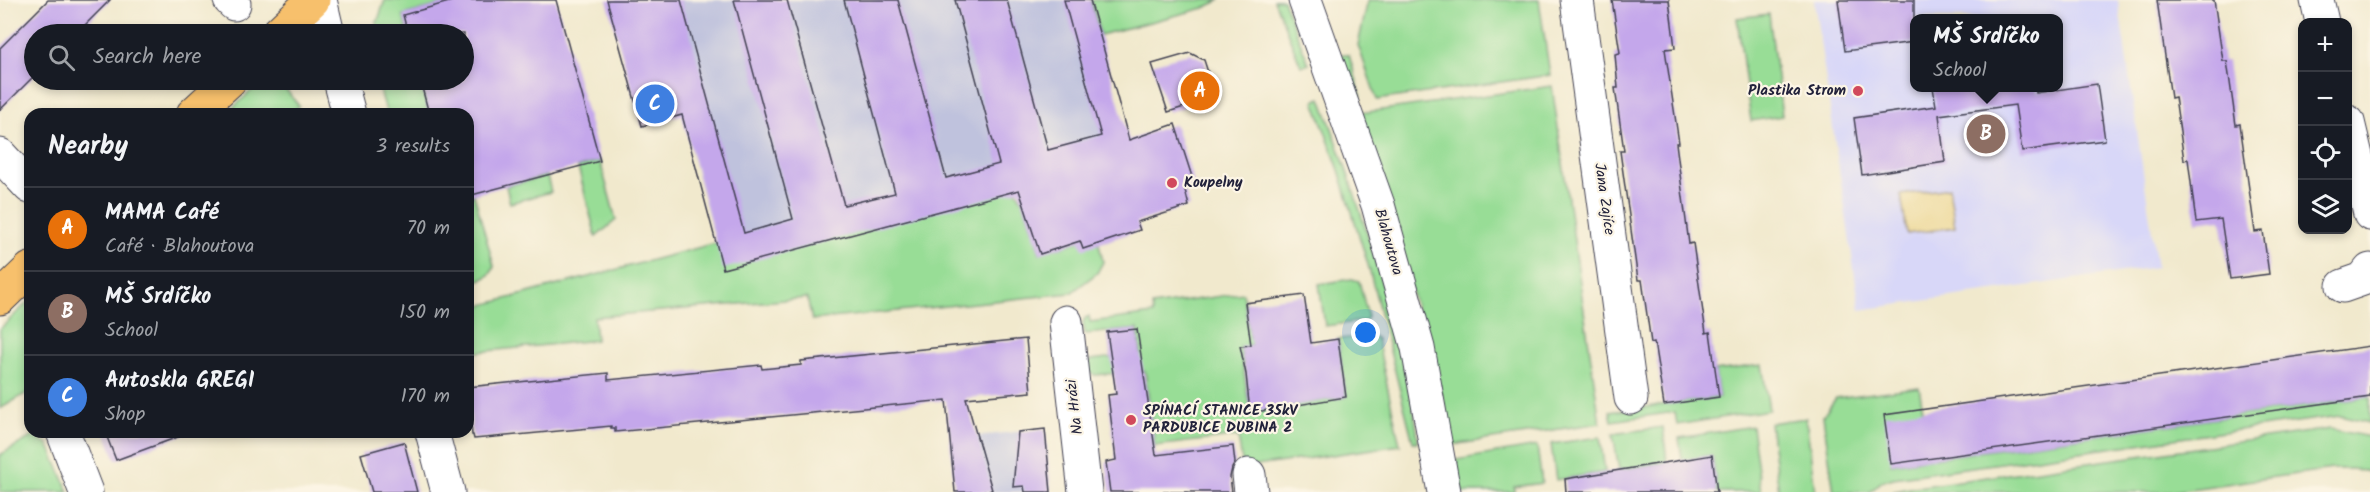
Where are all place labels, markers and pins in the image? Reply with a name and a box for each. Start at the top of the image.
pin: A [1180,68,1220,113]
place label: Plastika Strom [1748,79,1846,103]
pin: C [636,82,674,126]
marker: Plastika Strom [1851,84,1865,98]
pin: B [1966,112,2006,156]
place label: Koupelny [1184,171,1243,195]
marker: Koupelny [1165,176,1179,190]
place label: SPÍNACÍ STANICE 35kV PARDUBICE DUBINA 2 [1143,399,1298,440]
marker: SPÍNACÍ STANICE 35kV PARDUBICE DUBINA 2 [1124,413,1138,427]

